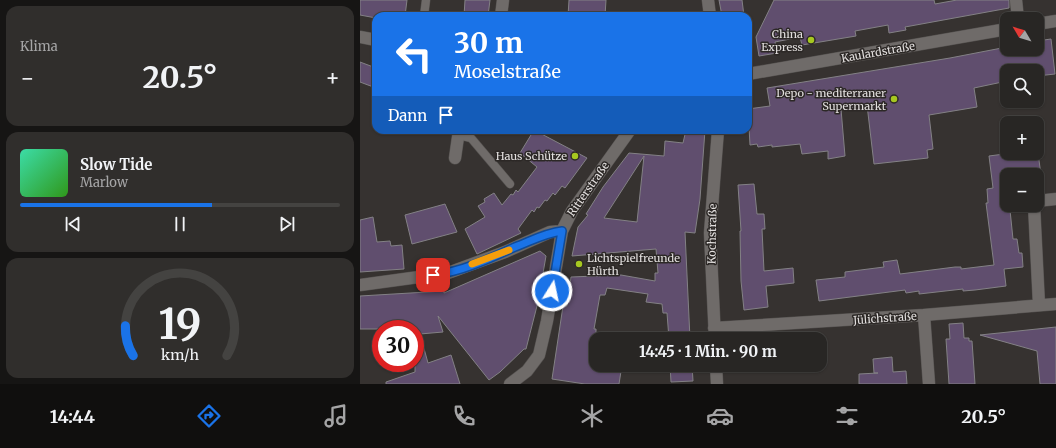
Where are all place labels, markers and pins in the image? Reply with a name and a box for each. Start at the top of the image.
place label: China Express [761,27,803,54]
marker: China Express [806,35,816,45]
place label: Depo - mediterraner Supermarkt [776,86,887,113]
marker: Depo - mediterraner Supermarkt [889,94,899,104]
place label: Haus Schütze [496,149,567,163]
marker: Haus Schütze [570,151,580,161]
place label: Lichtspielfreunde Hürth [587,251,680,278]
pin [416,258,450,292]
marker: Lichtspielfreunde Hürth [574,259,584,269]

